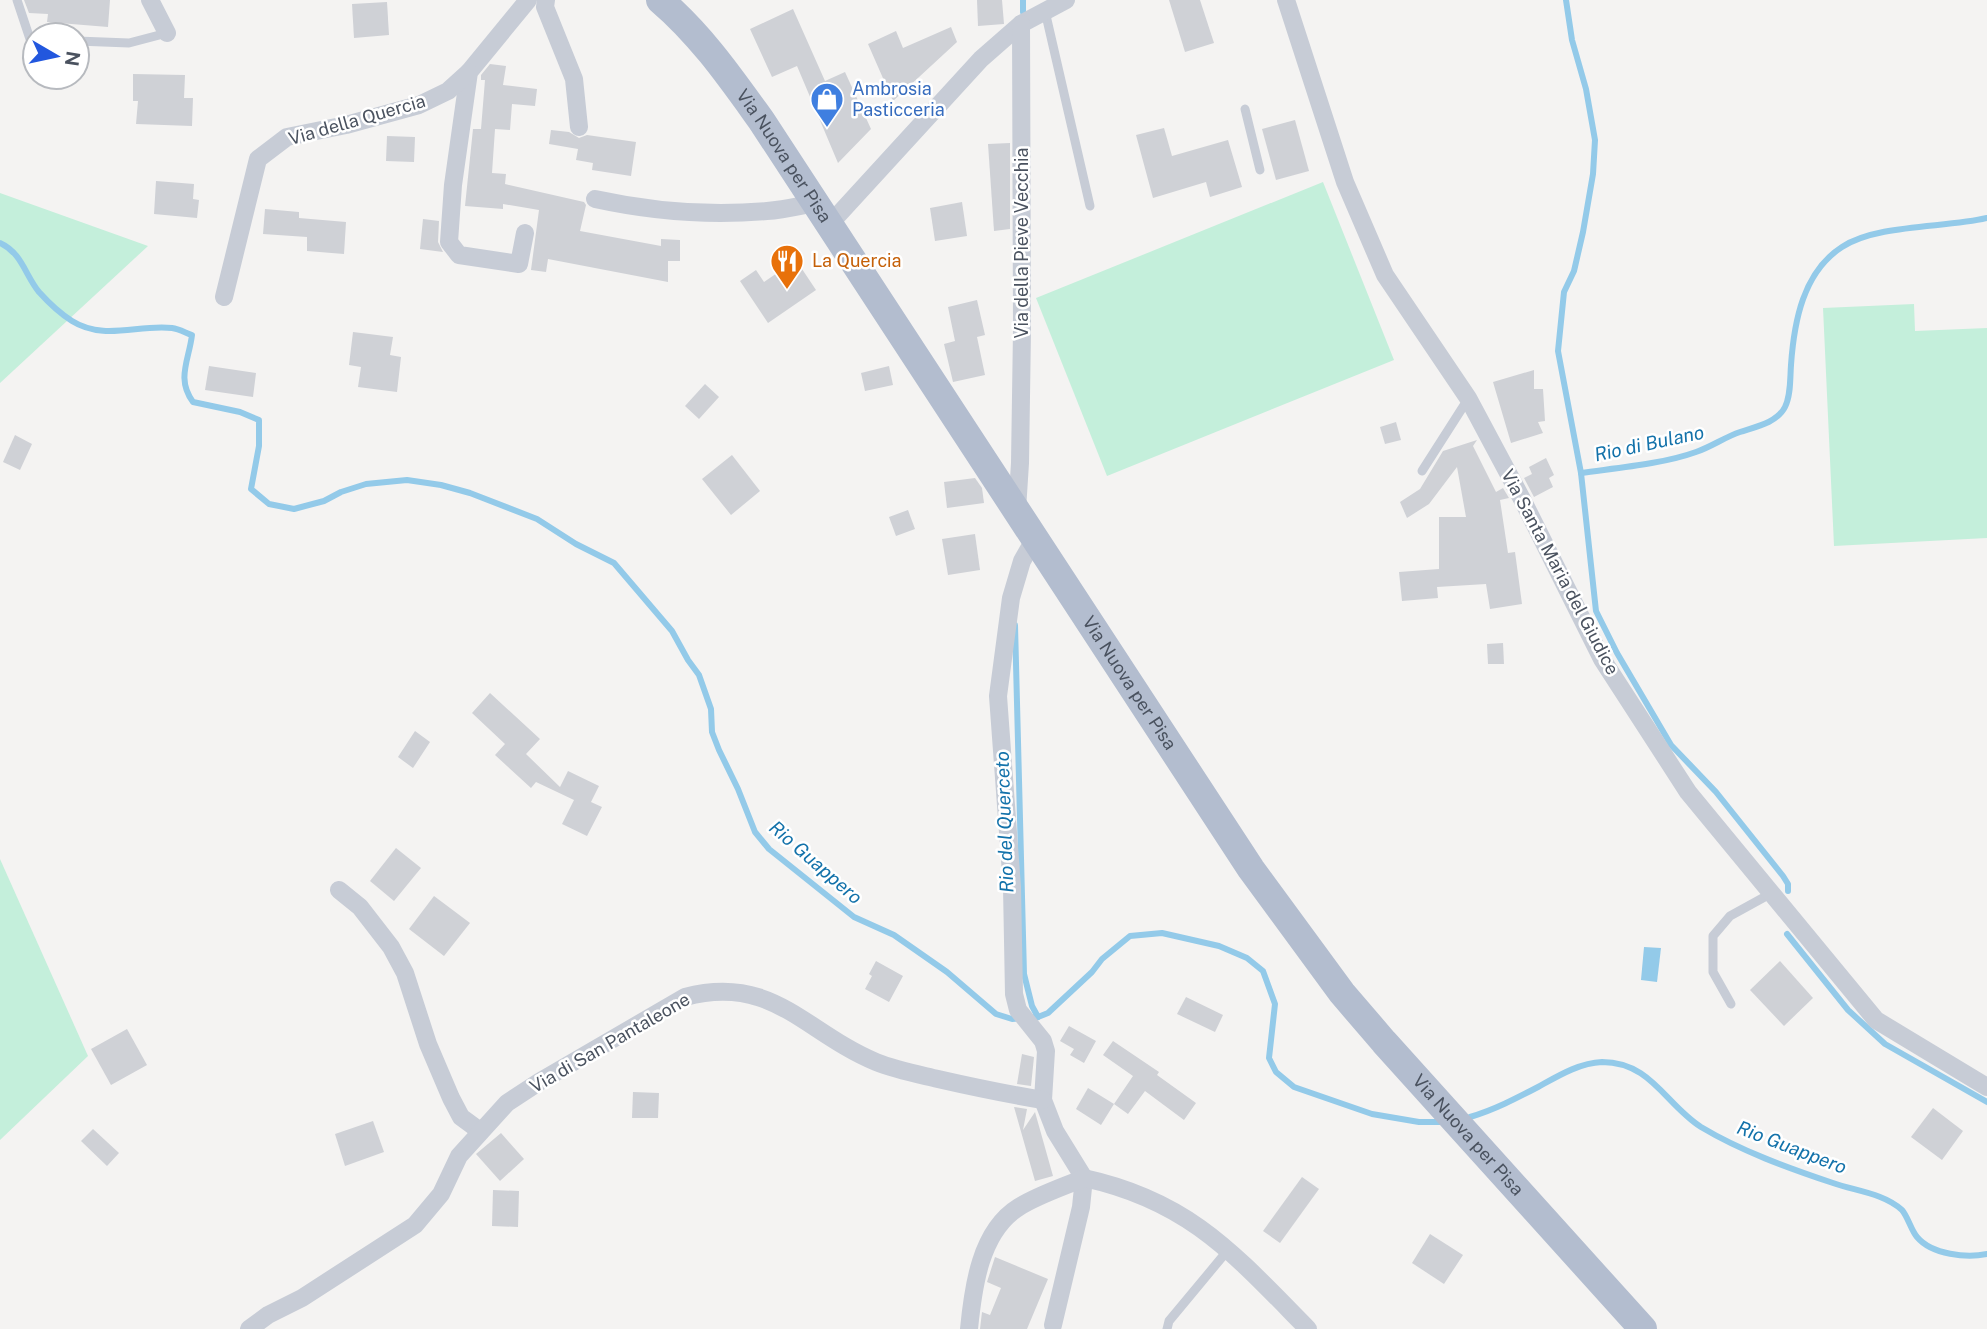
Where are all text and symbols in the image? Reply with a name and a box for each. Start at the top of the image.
north arrow [21,21,91,91]
text: N [61,50,85,68]
place label: Ambrosia Pasticceria [852,78,945,120]
shop icon: Ambrosia Pasticceria [808,80,846,129]
street label: Via Nuova per Pisa [732,85,836,226]
street label: Via della Quercia [286,90,428,149]
street label: Via della Pieve Vecchia [1011,148,1032,339]
restaurant icon: La Quercia [768,242,806,291]
place label: La Quercia [812,250,902,271]
water label: Rio di Bulano [1592,421,1706,465]
street label: Via Santa Maria del Giudice [1497,465,1624,678]
street label: Via Nuova per Pisa [1078,612,1181,754]
water label: Rio del Querceto [991,751,1017,893]
water label: Rio Guappero [765,816,867,908]
street label: Via di San Pantaleone [526,988,693,1097]
street label: Via Nuova per Pisa [1408,1070,1528,1200]
water label: Rio Guappero [1734,1116,1850,1178]

